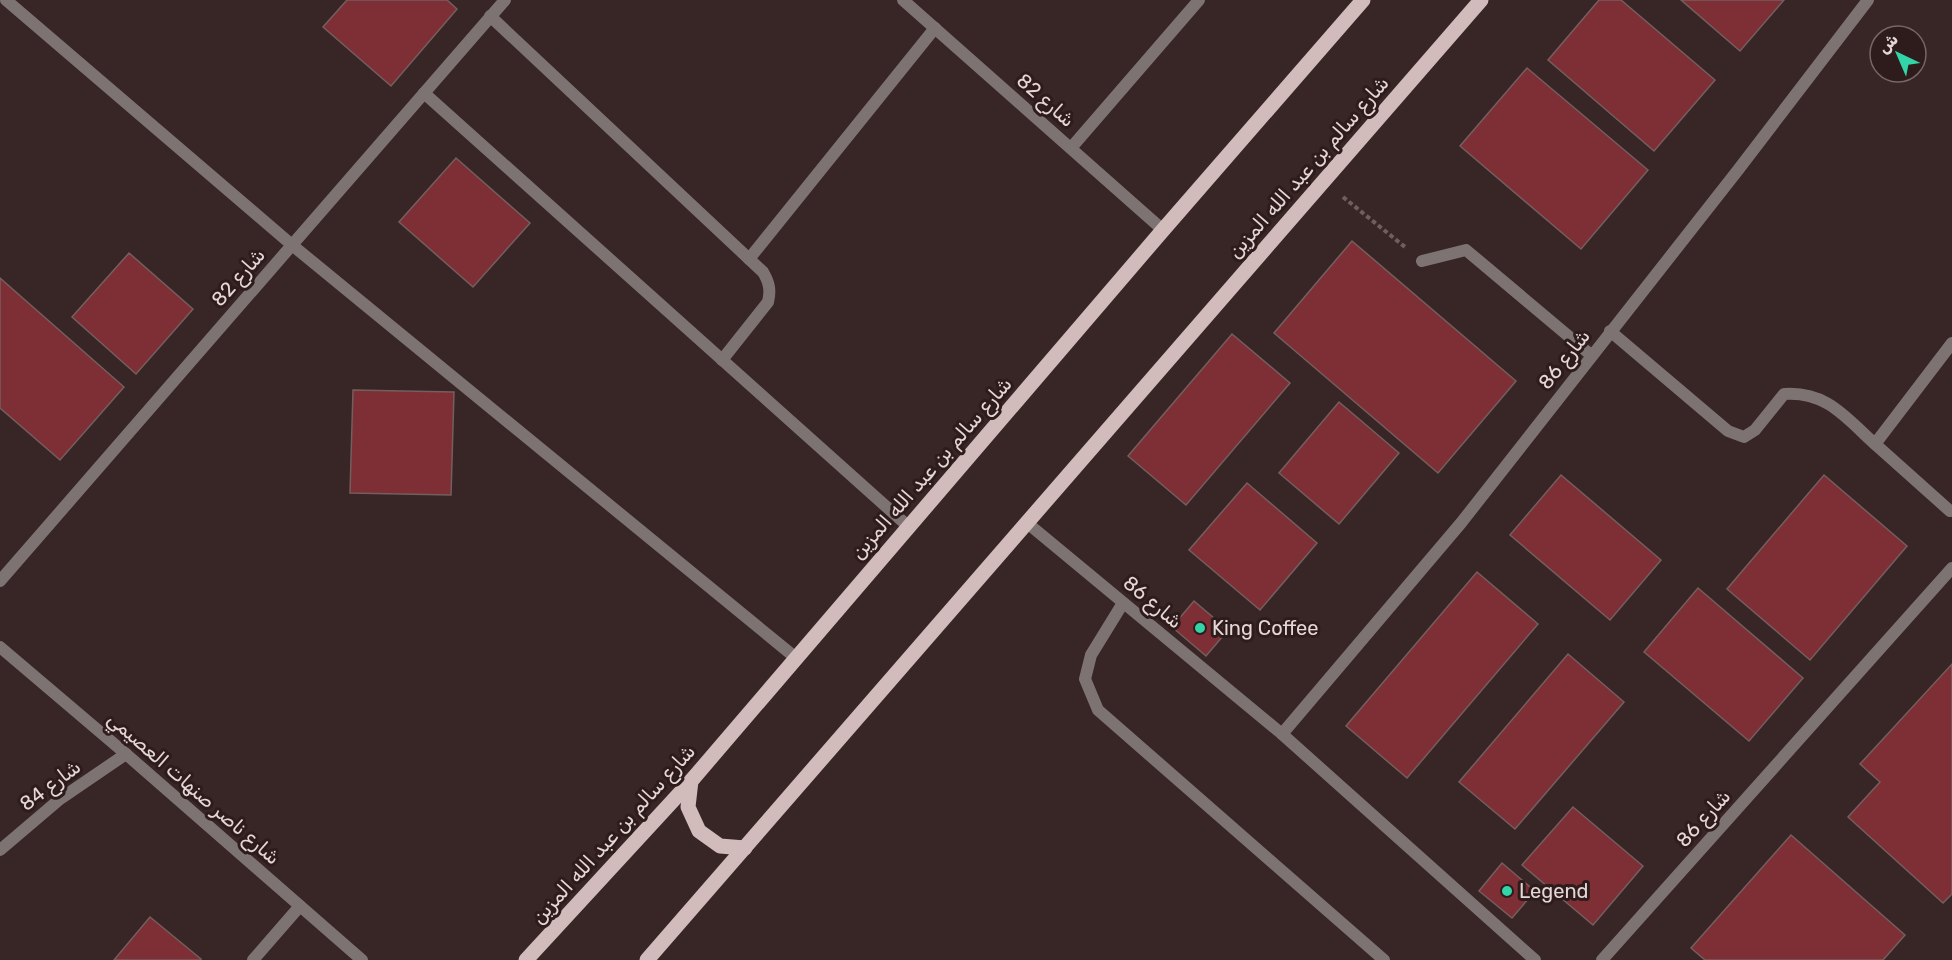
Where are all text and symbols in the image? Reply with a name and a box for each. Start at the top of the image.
north arrow [1868,24,1928,84]
text: ش [1874,30,1902,57]
street label: شارع 82 [1011,68,1080,133]
street label: شارع سالم بن عبد الله المزين [1222,71,1395,264]
street label: شارع 82 [206,243,271,312]
street label: شارع 86 [1533,324,1596,395]
street label: شارع سالم بن عبد الله المزين [845,372,1018,565]
street label: شارع 86 [1117,570,1187,635]
place label: King Coffee [1212,616,1319,640]
marker: King Coffee [1193,621,1207,635]
street label: شارع ناصر صنهات العصيمي [101,706,285,872]
street label: شارع سالم بن عبد الله المزين [526,739,701,930]
street label: شارع 84 [15,754,86,817]
street label: شارع 86 [1671,784,1737,853]
place label: Legend [1519,879,1588,903]
marker: Legend [1500,884,1514,898]

